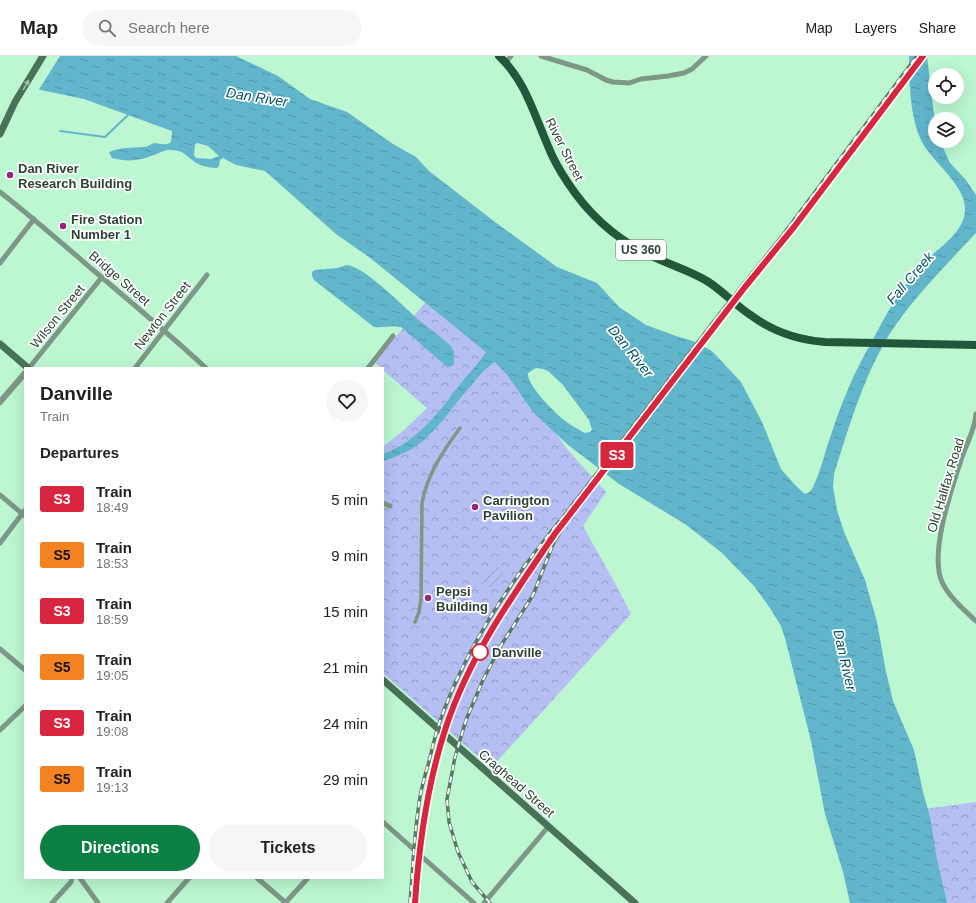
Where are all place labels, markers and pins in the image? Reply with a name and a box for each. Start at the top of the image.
place label: Dan River Research Building [18,161,132,191]
marker: Dan River Research Building [5,170,15,180]
place label: Fire Station Number 1 [71,212,143,242]
marker: Fire Station Number 1 [58,221,68,231]
place label: Carrington Pavilion [483,493,550,523]
marker: Carrington Pavilion [470,502,480,512]
place label: Pepsi Building [436,584,488,614]
marker: Pepsi Building [423,593,433,603]
marker: Danville [471,643,489,661]
place label: Danville [492,645,542,660]

